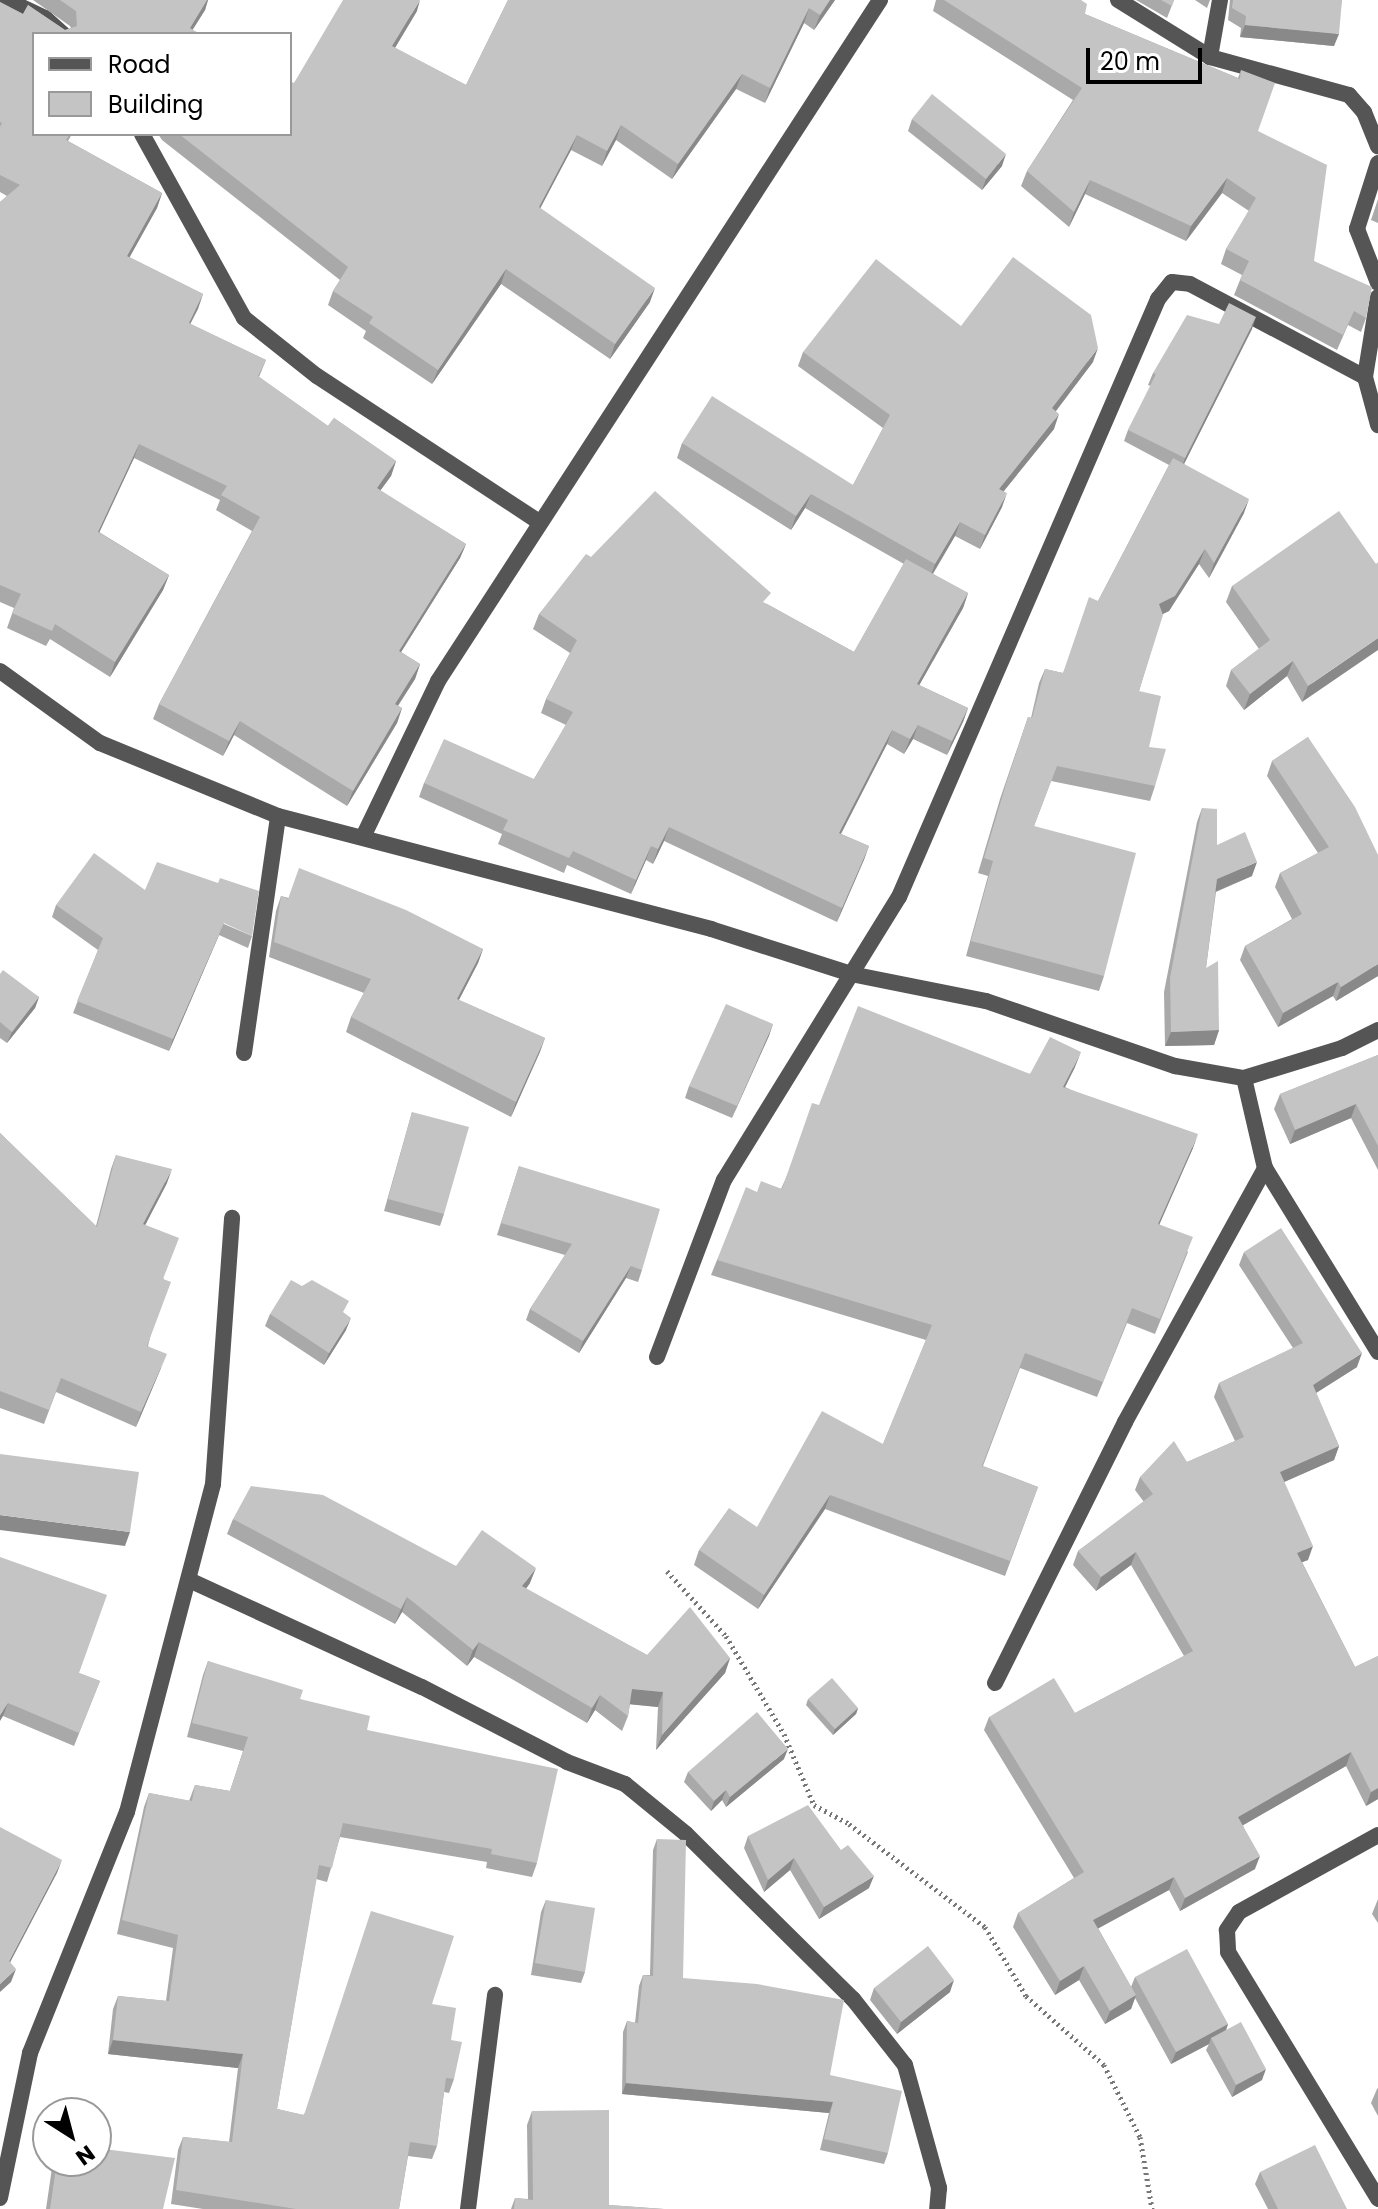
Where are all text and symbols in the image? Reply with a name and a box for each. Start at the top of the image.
legend [32,32,292,136]
scale bar [1090,32,1206,82]
text: 20 m [1100,45,1160,78]
text: Road [108,48,170,81]
text: Building [108,88,204,121]
north arrow [32,2097,112,2177]
text: N [69,2138,101,2173]

